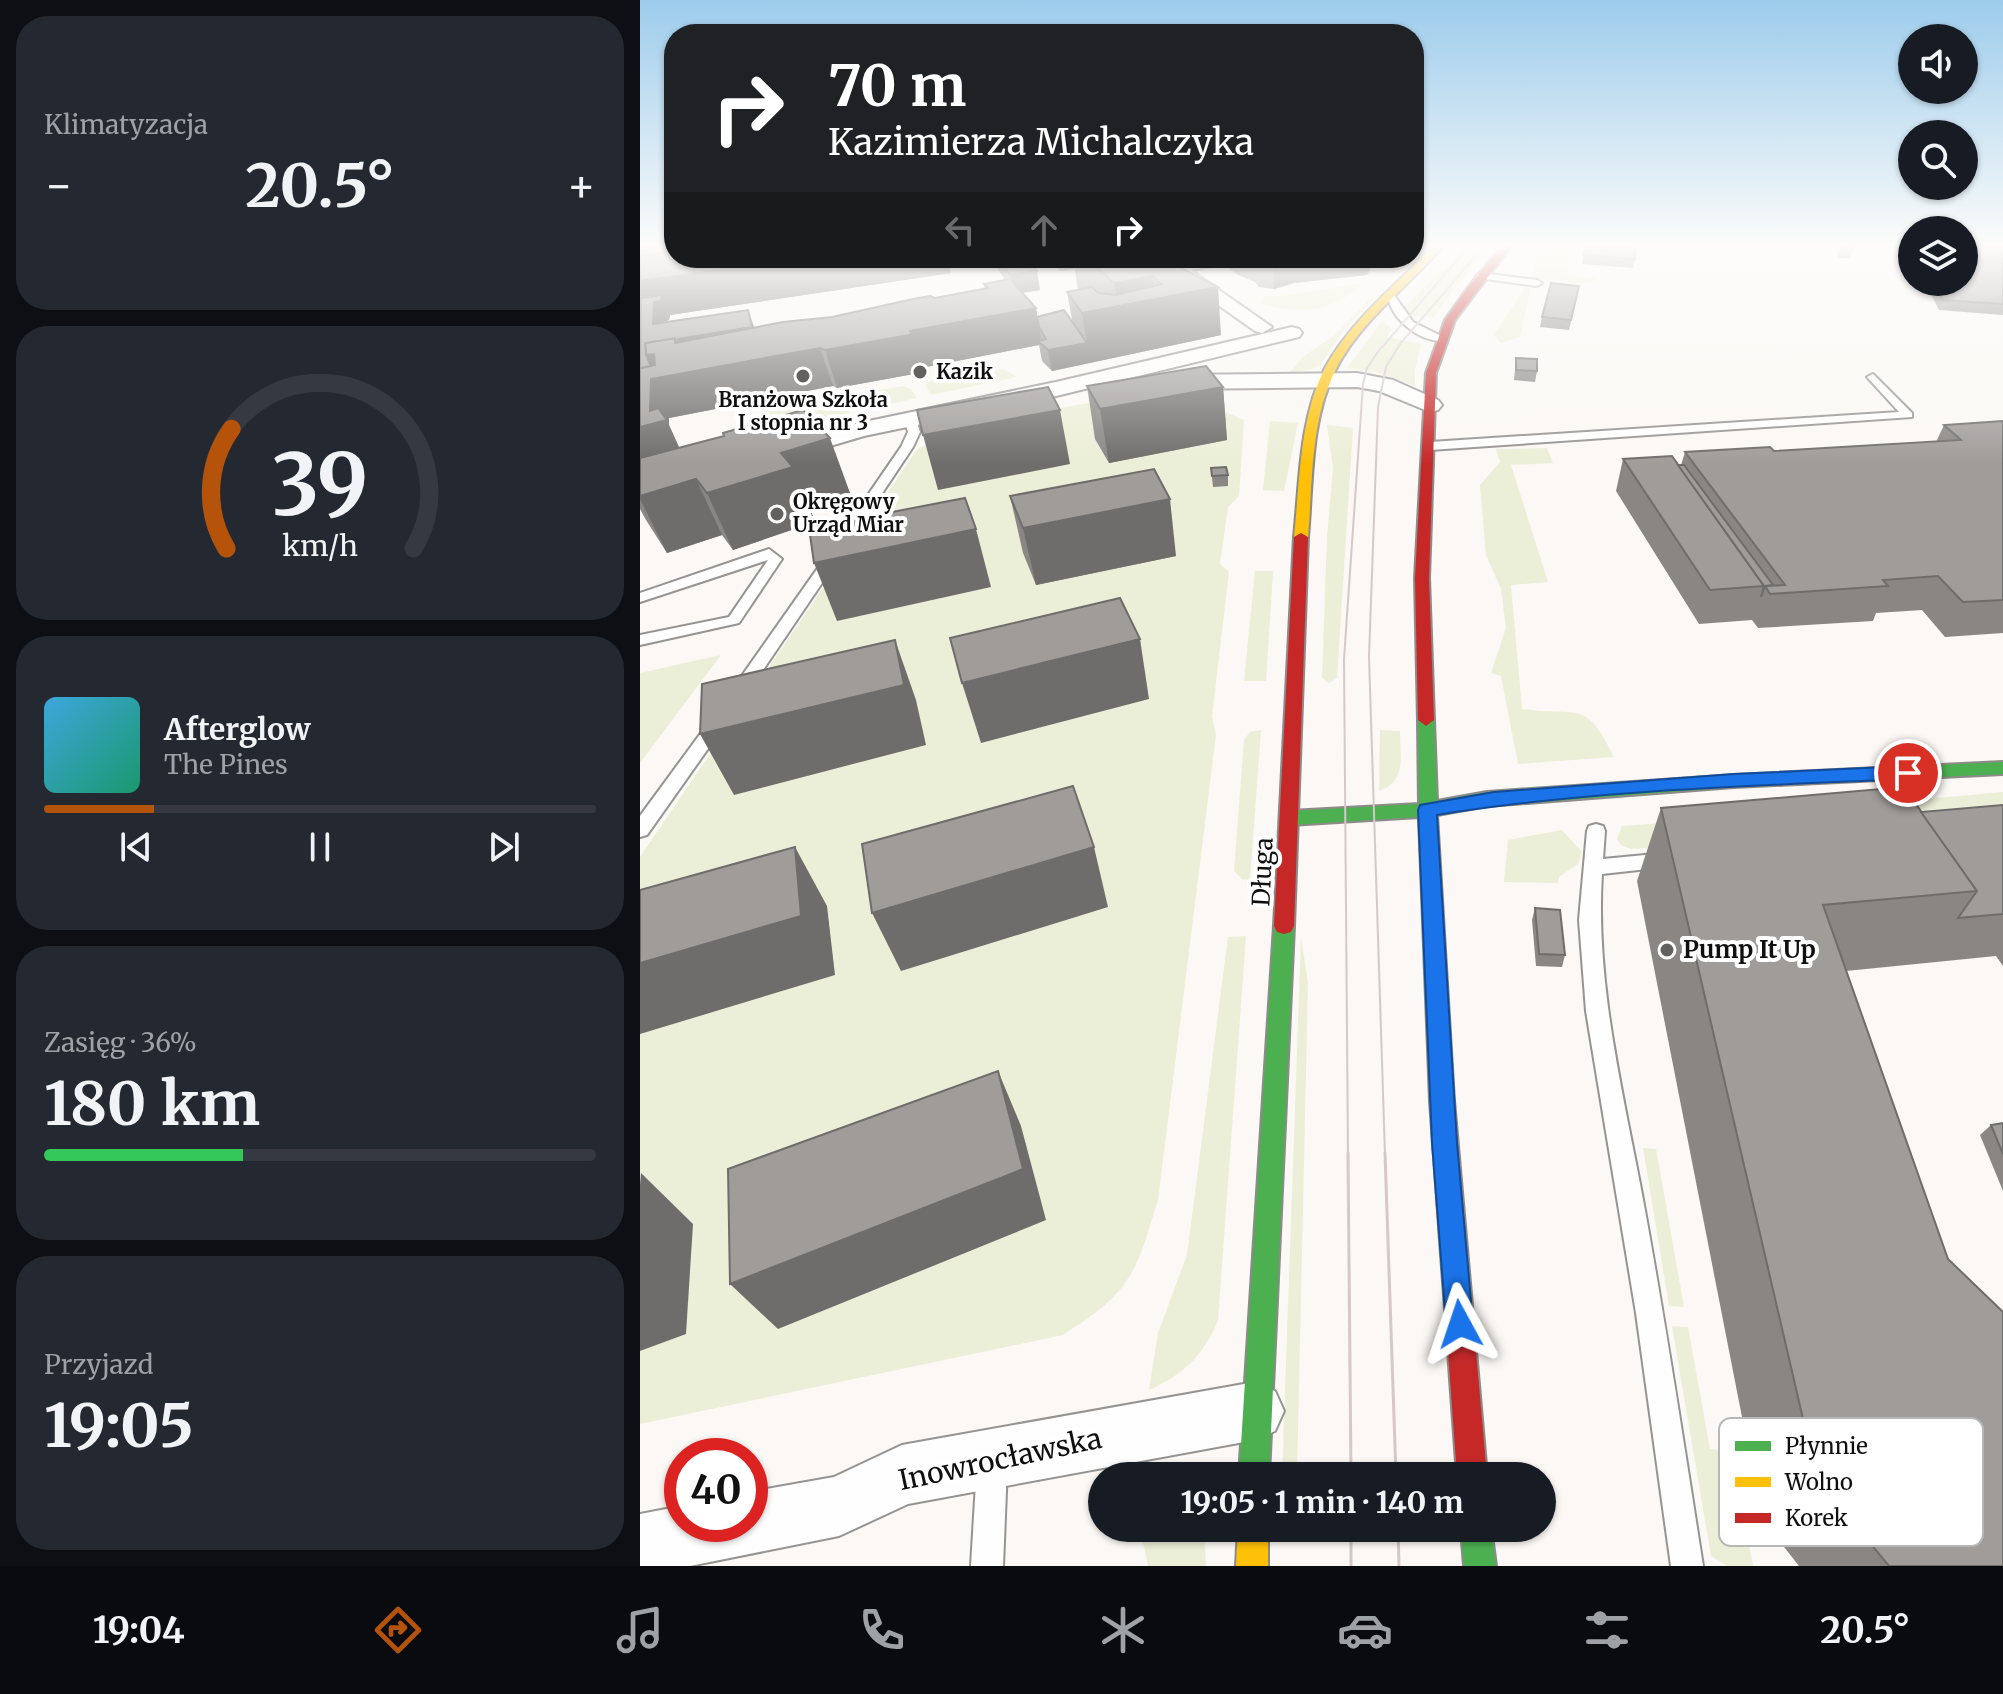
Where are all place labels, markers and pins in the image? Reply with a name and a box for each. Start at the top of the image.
place label: Kazik [936,359,993,384]
marker: Kazik [911,363,929,381]
marker: Branżowa Szkoła I stopnia nr 3 [794,367,812,385]
place label: Branżowa Szkoła I stopnia nr 3 [718,387,888,435]
place label: Okręgowy Urząd Miar [793,489,904,537]
marker: Okręgowy Urząd Miar [768,505,786,523]
pin [1874,739,1942,807]
place label: Pump It Up [1683,934,1816,965]
marker: Pump It Up [1658,941,1676,959]

